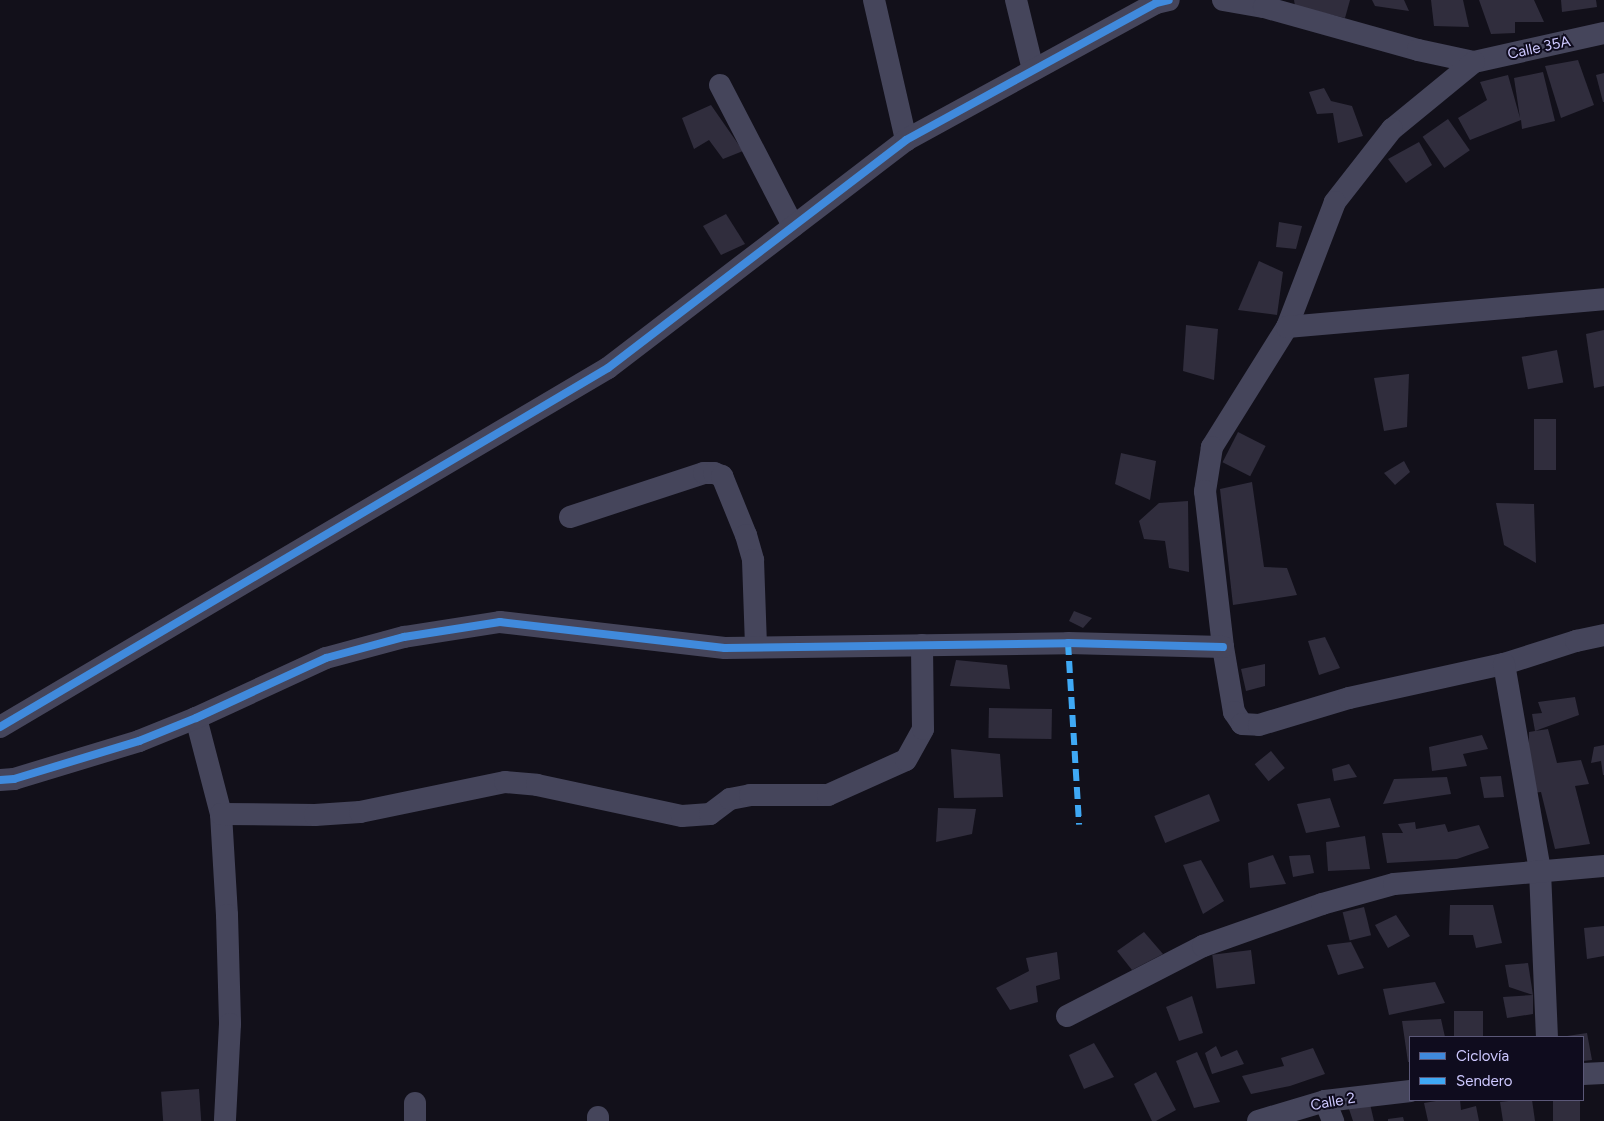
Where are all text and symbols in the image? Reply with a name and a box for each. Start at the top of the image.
street label: Calle 35A [1506,33,1572,63]
legend [1409,1036,1584,1101]
text: Ciclovía [1456,1047,1509,1065]
text: Sendero [1456,1072,1513,1090]
street label: Calle 2 [1309,1089,1357,1115]

